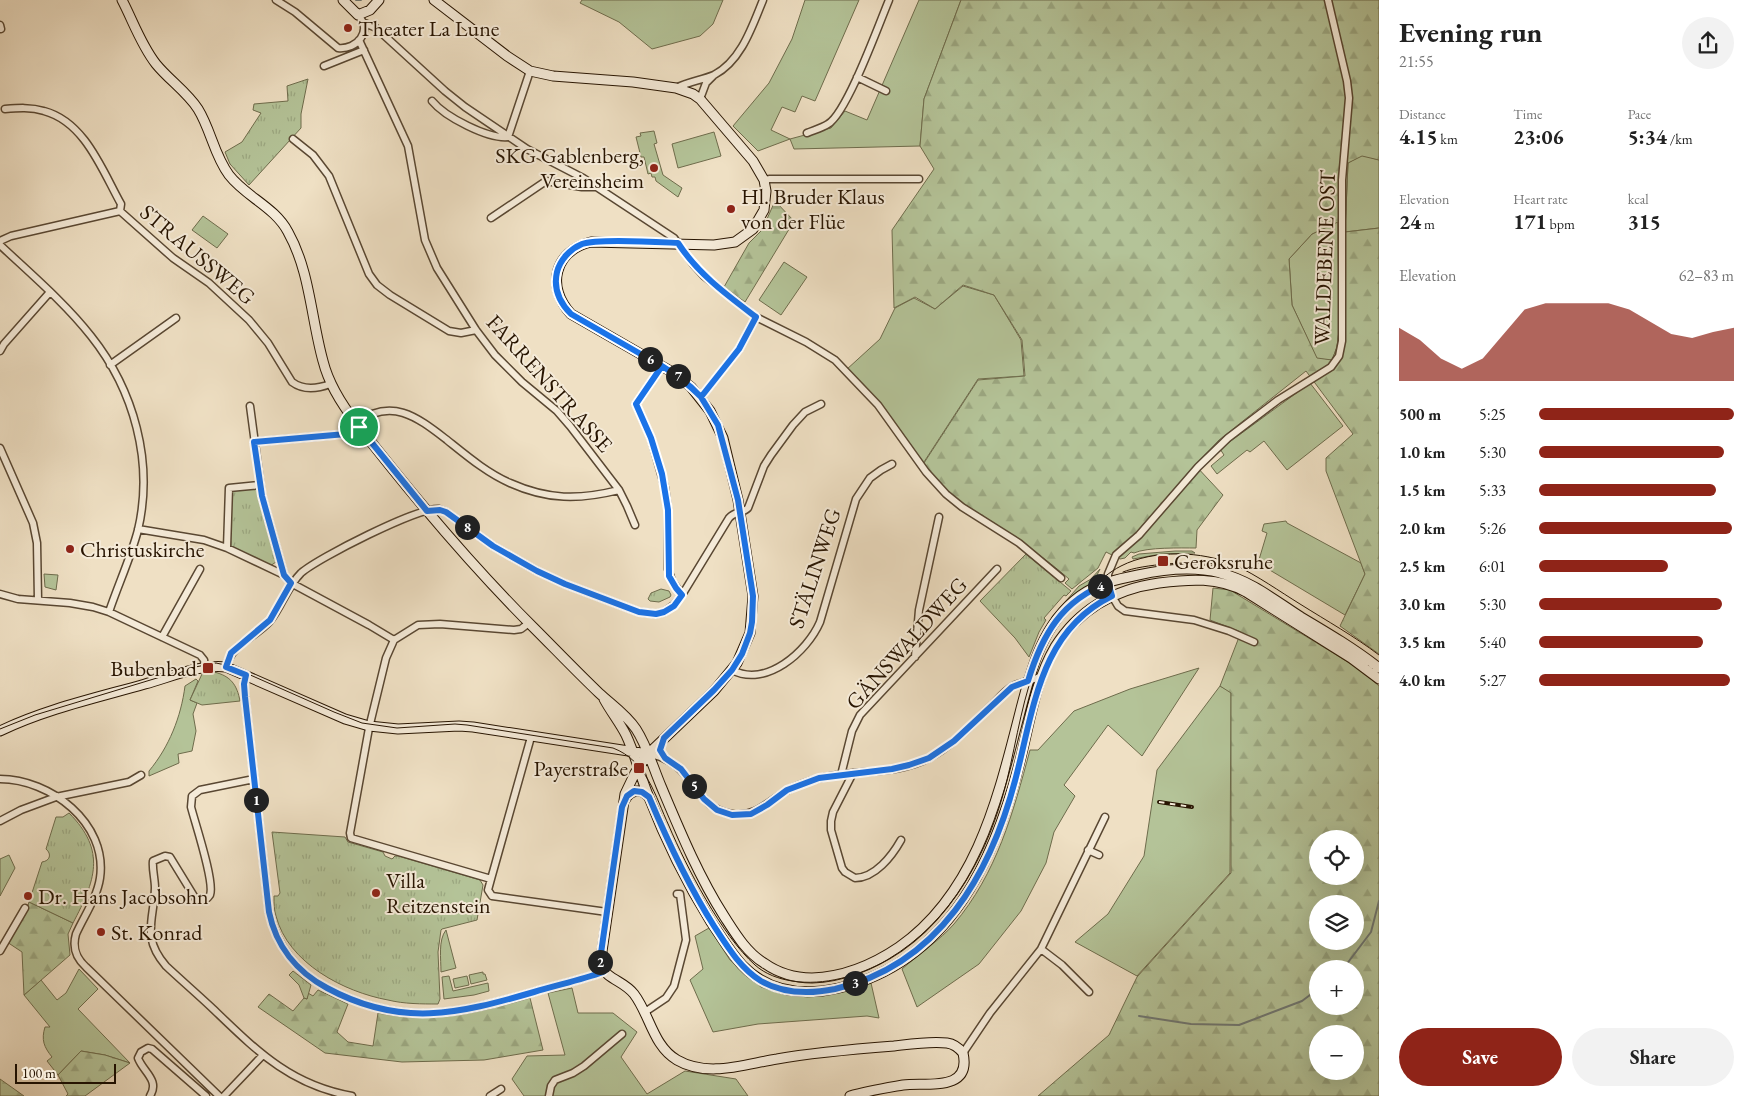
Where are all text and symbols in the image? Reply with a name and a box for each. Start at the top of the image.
place label: Theater La Lune [358,14,500,43]
text: Evening run [1399,14,1542,50]
button: share [1682,17,1734,69]
marker: Theater La Lune [342,22,354,34]
text: 21:55 [1399,51,1434,72]
text: Distance [1399,105,1446,123]
text: Time [1513,105,1543,123]
text: Pace [1628,105,1651,123]
text: 4.15 [1399,123,1438,150]
text: 23:06 [1513,123,1564,150]
text: 5:34 [1628,123,1667,150]
text: km [1438,130,1458,148]
text: /km [1667,130,1693,148]
place label: SKG Gablenberg, Vereinsheim [495,141,644,195]
marker: SKG Gablenberg, Vereinsheim [648,162,660,174]
street label: WALDEBENE OST [1307,169,1342,346]
place label: Hl. Bruder Klaus von der Flüe [741,182,885,236]
text: Elevation [1399,190,1449,208]
text: Heart rate [1513,190,1568,208]
text: kcal [1628,190,1649,208]
street label: STRAUSSWEG [134,198,261,311]
marker: Hl. Bruder Klaus von der Flüe [725,203,737,215]
text: 24 [1399,208,1421,235]
text: 171 [1513,208,1547,235]
text: 315 [1628,208,1661,235]
text: m [1421,215,1435,233]
text: bpm [1547,215,1575,233]
text: Elevation [1399,265,1457,286]
text: 62–83 m [1679,265,1734,286]
street label: FARRENSTRASSE [480,308,619,458]
pin: 6 [638,346,662,372]
text: 6 [647,350,654,368]
pin: 7 [666,364,690,388]
text: 7 [675,367,682,385]
text: 500 m [1399,404,1441,425]
text: 5:25 [1479,404,1506,425]
pin [338,406,380,448]
icon: arrive [345,413,373,441]
text: 1.0 km [1399,442,1445,463]
text: 5:30 [1479,442,1506,463]
text: 1.5 km [1399,480,1445,501]
text: 5:33 [1479,480,1506,501]
street label: STÄLINWEG [781,504,848,632]
pin: 8 [454,514,480,540]
text: 8 [464,518,471,536]
text: 2.0 km [1399,518,1445,539]
text: 5:26 [1479,518,1506,539]
place label: Christuskirche [80,535,205,564]
marker: Christuskirche [64,543,76,555]
place label: Geroksruhe [1174,547,1273,576]
marker: Geroksruhe [1156,554,1170,568]
text: 2.5 km [1399,556,1445,577]
text: 6:01 [1479,556,1506,577]
street label: GÄNSWALDWEG [839,571,974,716]
pin: 4 [1088,574,1112,598]
text: 4 [1097,577,1104,595]
text: 3.0 km [1399,594,1445,615]
text: 5:30 [1479,594,1506,615]
text: 3.5 km [1399,632,1445,653]
text: 5:40 [1479,632,1506,653]
place label: Bubenbad [110,654,198,683]
marker: Bubenbad [201,661,215,675]
text: 4.0 km [1399,670,1445,691]
text: 5:27 [1479,670,1506,691]
place label: Payerstraße [534,754,628,783]
marker: Payerstraße [632,761,646,775]
pin: 5 [682,774,706,798]
text: 5 [691,777,698,795]
pin: 1 [244,788,268,812]
text: 1 [253,791,260,809]
map controls [1309,830,1364,1080]
button: locate [1309,830,1364,885]
place label: Villa Reitzenstein [386,866,491,920]
place label: Dr. Hans Jacobsohn [38,882,209,911]
marker: Villa Reitzenstein [370,887,382,899]
marker: Dr. Hans Jacobsohn [22,890,34,902]
button: layers [1309,895,1364,950]
place label: St. Konrad [111,918,203,947]
marker: St. Konrad [95,926,107,938]
pin: 2 [588,950,612,974]
text: 2 [597,953,604,971]
button: + [1309,960,1364,1015]
pin: 3 [842,970,868,996]
text: 3 [852,974,859,992]
button: − [1309,1025,1364,1080]
button: Save [1399,1028,1562,1086]
button: Share [1572,1028,1734,1086]
scale bar [15,1061,116,1084]
text: 100 m [22,1064,56,1082]

